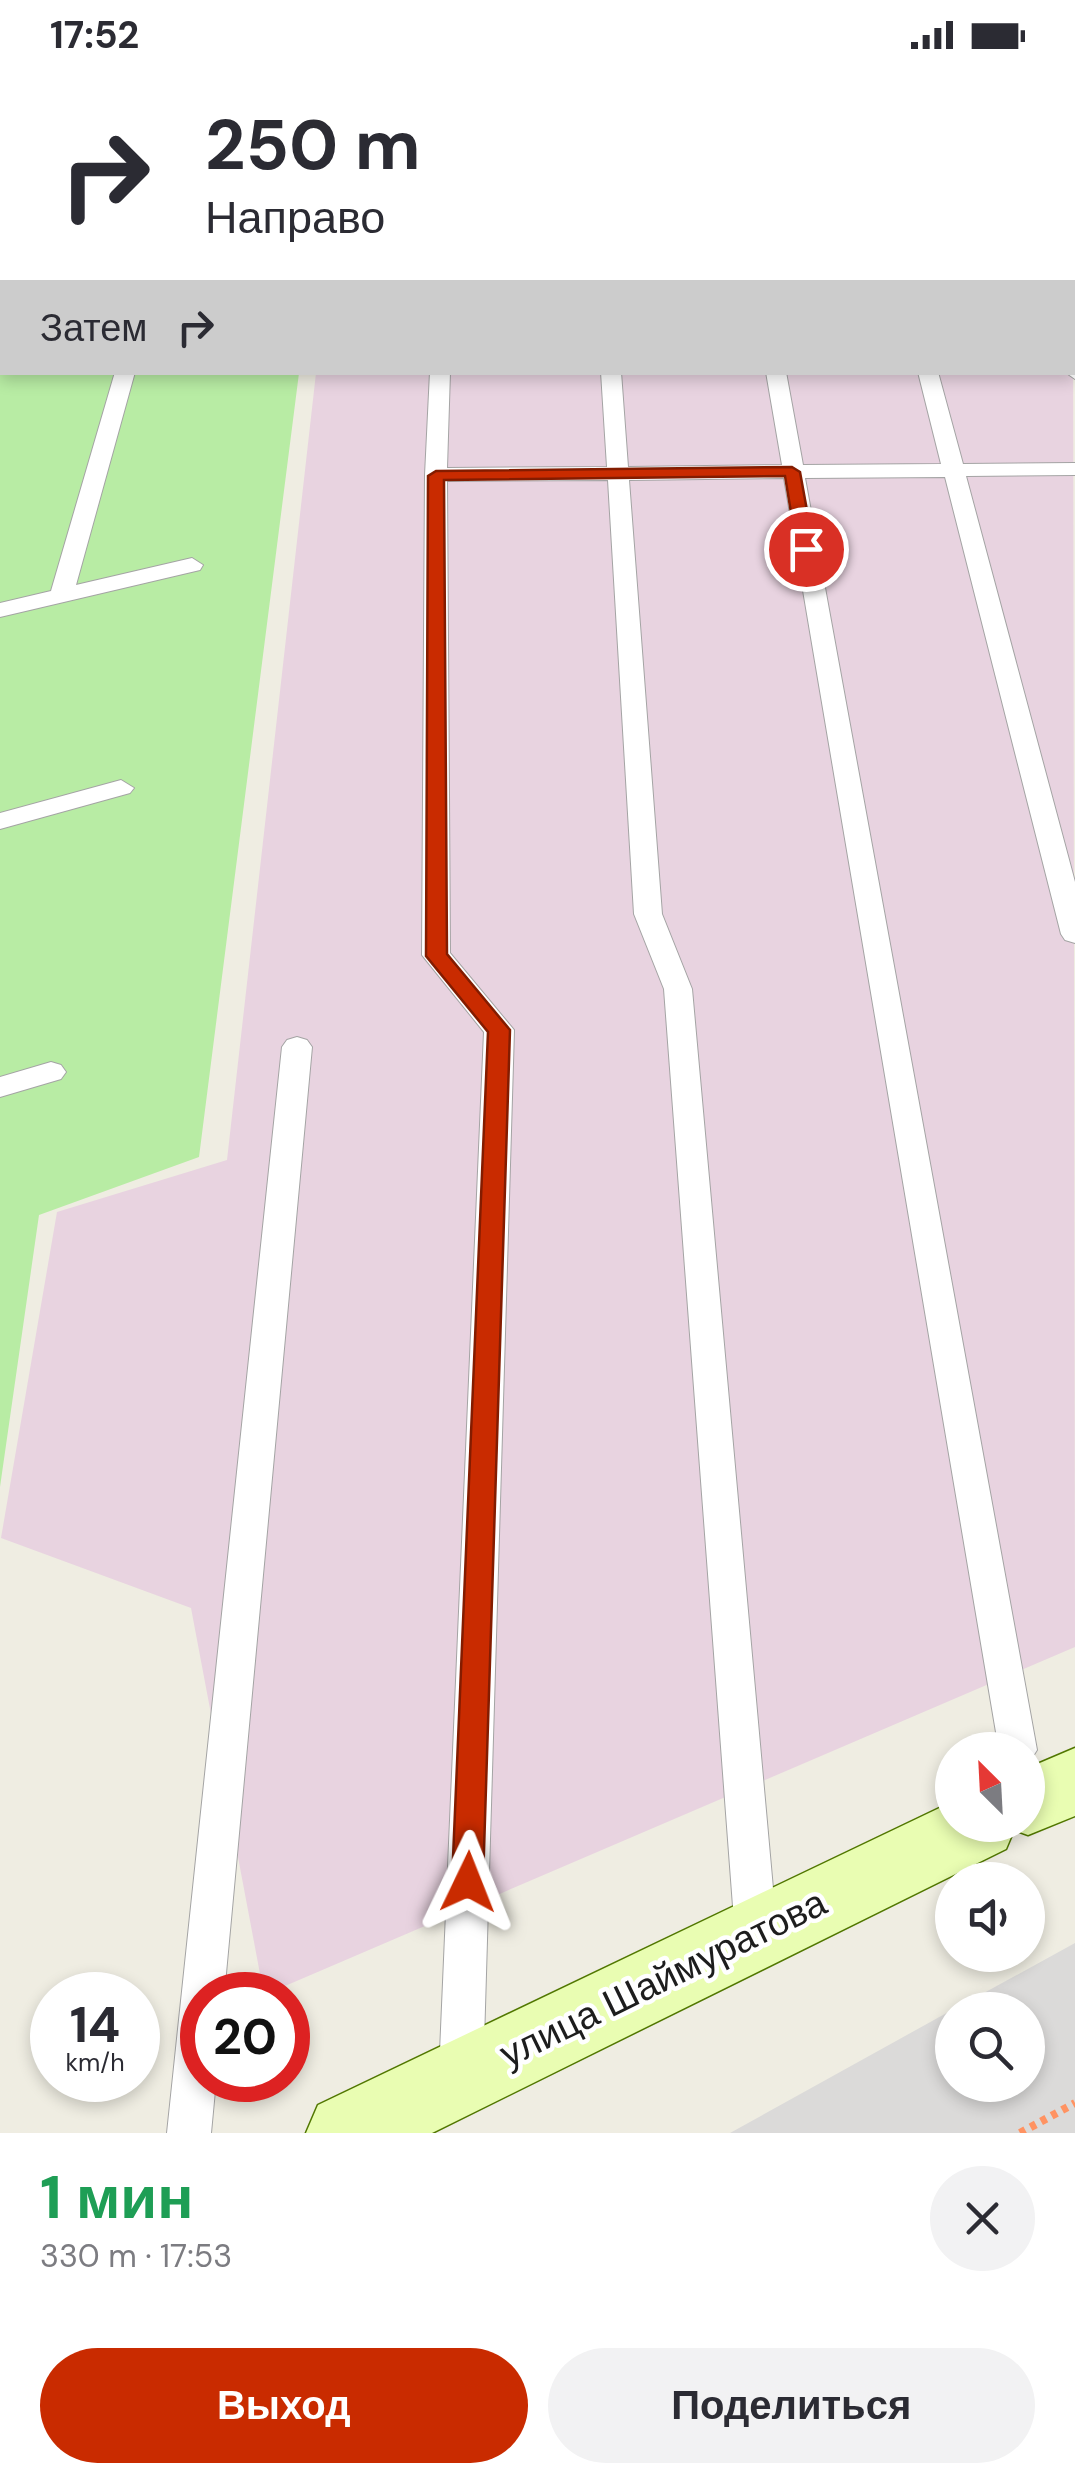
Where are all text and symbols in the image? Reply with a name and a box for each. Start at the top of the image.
text: 17:52 [50,10,139,60]
text: 250 m [205,100,421,191]
icon: right [40,110,170,240]
text: Направо [205,188,385,247]
icon: right [168,300,223,355]
text: Затем [40,303,148,353]
pin [764,507,849,592]
icon: arrive [779,522,834,577]
north arrow [935,1732,1045,1842]
map controls [935,1732,1045,2102]
position arrow [416,1830,520,1934]
button: sound [935,1862,1045,1972]
street label: улица Шаймуратова [491,1877,835,2079]
speed limit sign: 20 [180,1972,310,2102]
text: 14 [70,1992,120,2058]
button: search [935,1992,1045,2102]
text: km/h [65,2046,125,2079]
text: 1 мин [40,2158,193,2237]
button: close [930,2166,1035,2271]
text: 330 m · 17:53 [40,2235,232,2277]
button: Выход [40,2348,528,2463]
button: Поделиться [548,2348,1035,2463]

